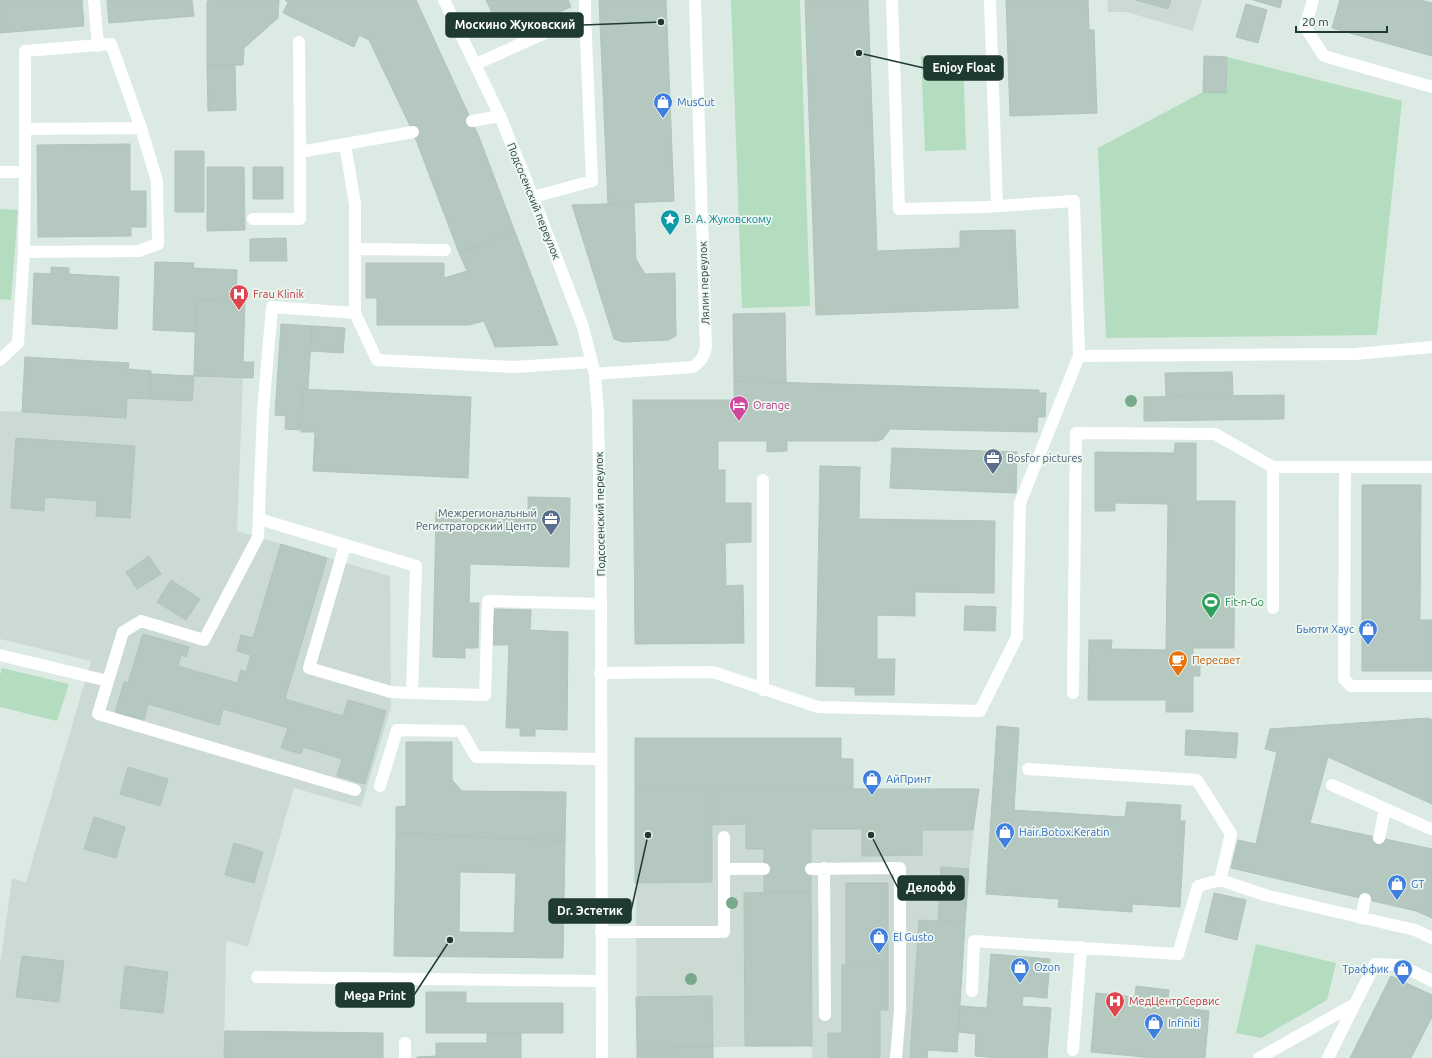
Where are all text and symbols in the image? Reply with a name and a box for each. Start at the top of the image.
scale bar [1296,8,1387,34]
callout: Москино Жуковский [446,13,583,37]
text: 20 m [1302,15,1329,28]
text: Москино Жуковский [455,18,575,31]
callout: Enjoy Float [924,56,1003,80]
text: Enjoy Float [932,61,996,74]
shop icon: MusCut [652,91,674,119]
place label: MusCut [677,96,716,108]
street label: Подсосенский переулок [505,141,563,261]
place icon: В. А. Жуковскому [659,208,681,236]
place label: В. А. Жуковскому [684,213,772,225]
street label: Лялин переулок [697,241,711,325]
hospital icon: Frau Klinik [228,283,250,311]
place label: Frau Klinik [253,288,304,300]
hotel icon: Orange [728,394,750,422]
place label: Orange [753,399,790,411]
office icon: Bosfor pictures [982,447,1004,475]
street label: Подсосенский переулок [593,451,607,576]
place label: Bosfor pictures [1007,452,1083,464]
place label: Межрегиональный Регистраторский Центр [416,507,537,532]
office icon: Межрегиональный Регистраторский Центр [540,508,562,536]
sports icon: Fit-n-Go [1200,591,1222,619]
place label: Fit-n-Go [1225,596,1264,608]
shop icon: Бьюти Хаус [1357,618,1379,646]
place label: Бьюти Хаус [1296,623,1354,635]
cafe icon: Пересвет [1167,649,1189,677]
place label: Пересвет [1192,654,1240,666]
shop icon: АйПринт [861,768,883,796]
place label: АйПринт [886,773,932,785]
shop icon: Hair.Botox.Keratin [994,821,1016,849]
place label: Hair.Botox.Keratin [1019,826,1109,838]
shop icon: GT [1386,873,1408,901]
callout: Делофф [898,876,964,900]
place label: GT [1411,878,1424,890]
text: Делофф [906,881,956,894]
callout: Dr. Эстетик [549,899,631,923]
text: Dr. Эстетик [557,904,623,917]
shop icon: El Gusto [868,926,890,954]
place label: El Gusto [893,931,934,943]
shop icon: Ozon [1009,956,1031,984]
shop icon: Траффик [1392,958,1414,986]
place label: Ozon [1034,961,1060,973]
place label: Траффик [1342,963,1389,975]
callout: Mega Print [336,983,414,1007]
text: Mega Print [344,989,406,1002]
hospital icon: МедЦентрСервис [1104,990,1126,1018]
place label: МедЦентрСервис [1129,995,1220,1007]
shop icon: Infiniti [1143,1012,1165,1040]
place label: Infiniti [1168,1017,1200,1029]

